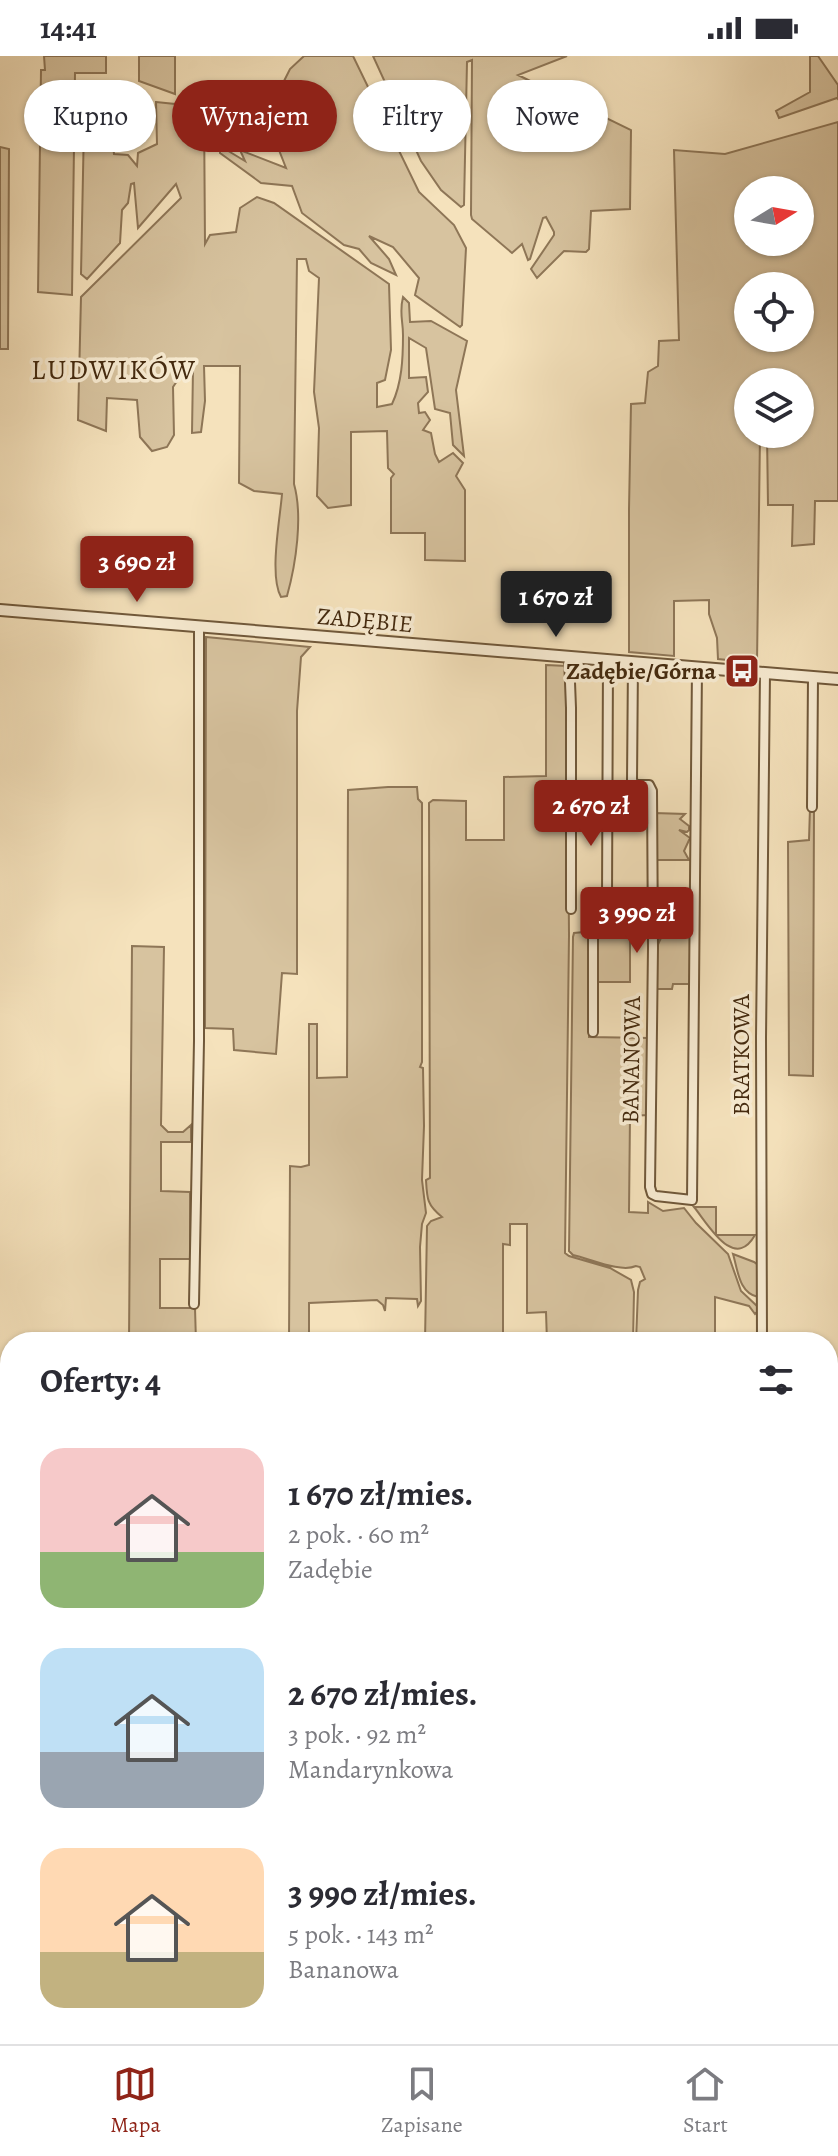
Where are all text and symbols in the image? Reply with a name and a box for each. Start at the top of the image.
text: 14:41 [40,8,97,48]
chip: Kupno [24,80,156,152]
chip: Wynajem [172,80,337,152]
chip: Filtry [353,80,471,152]
chip: Nowe [487,80,608,152]
north arrow [734,176,814,256]
map controls [734,176,814,448]
button: locate [734,272,814,352]
district label: LUDWIKÓW [31,351,197,389]
button: layers [734,368,814,448]
pin: 3 690 zł [54,536,220,604]
text: 3 690 zł [98,544,176,579]
pin: 1 670 zł [473,571,639,639]
text: 1 670 zł [519,579,593,614]
street label: ZADĘBIE [316,600,414,640]
bus stop icon: Zadębie/Górna [723,652,761,690]
place label: Zadębie/Górna [566,655,716,687]
pin: 2 670 zł [508,780,674,848]
text: 2 670 zł [552,788,630,823]
pin: 3 990 zł [554,887,720,955]
text: 3 990 zł [598,895,676,930]
street label: BRATKOWA [725,993,757,1116]
street label: BANANOWA [614,995,648,1124]
text: Oferty: 4 [40,1357,161,1404]
icon: filters [754,1358,798,1402]
text: 1 670 zł/mies. [288,1470,473,1517]
icon: home [104,1480,200,1576]
text: 2 pok. · 60 m² [288,1517,429,1552]
text: Zadębie [288,1552,373,1587]
text: 2 670 zł/mies. [288,1670,478,1717]
icon: home [104,1680,200,1776]
text: 3 pok. · 92 m² [288,1717,426,1752]
text: Mandarynkowa [288,1752,453,1787]
text: 3 990 zł/mies. [288,1870,477,1917]
icon: home [104,1880,200,1976]
text: 5 pok. · 143 m² [288,1917,434,1952]
text: Bananowa [288,1952,399,1987]
tab: Mapa [110,2062,161,2140]
tab: Zapisane [381,2062,463,2140]
tab: Start [683,2062,728,2140]

